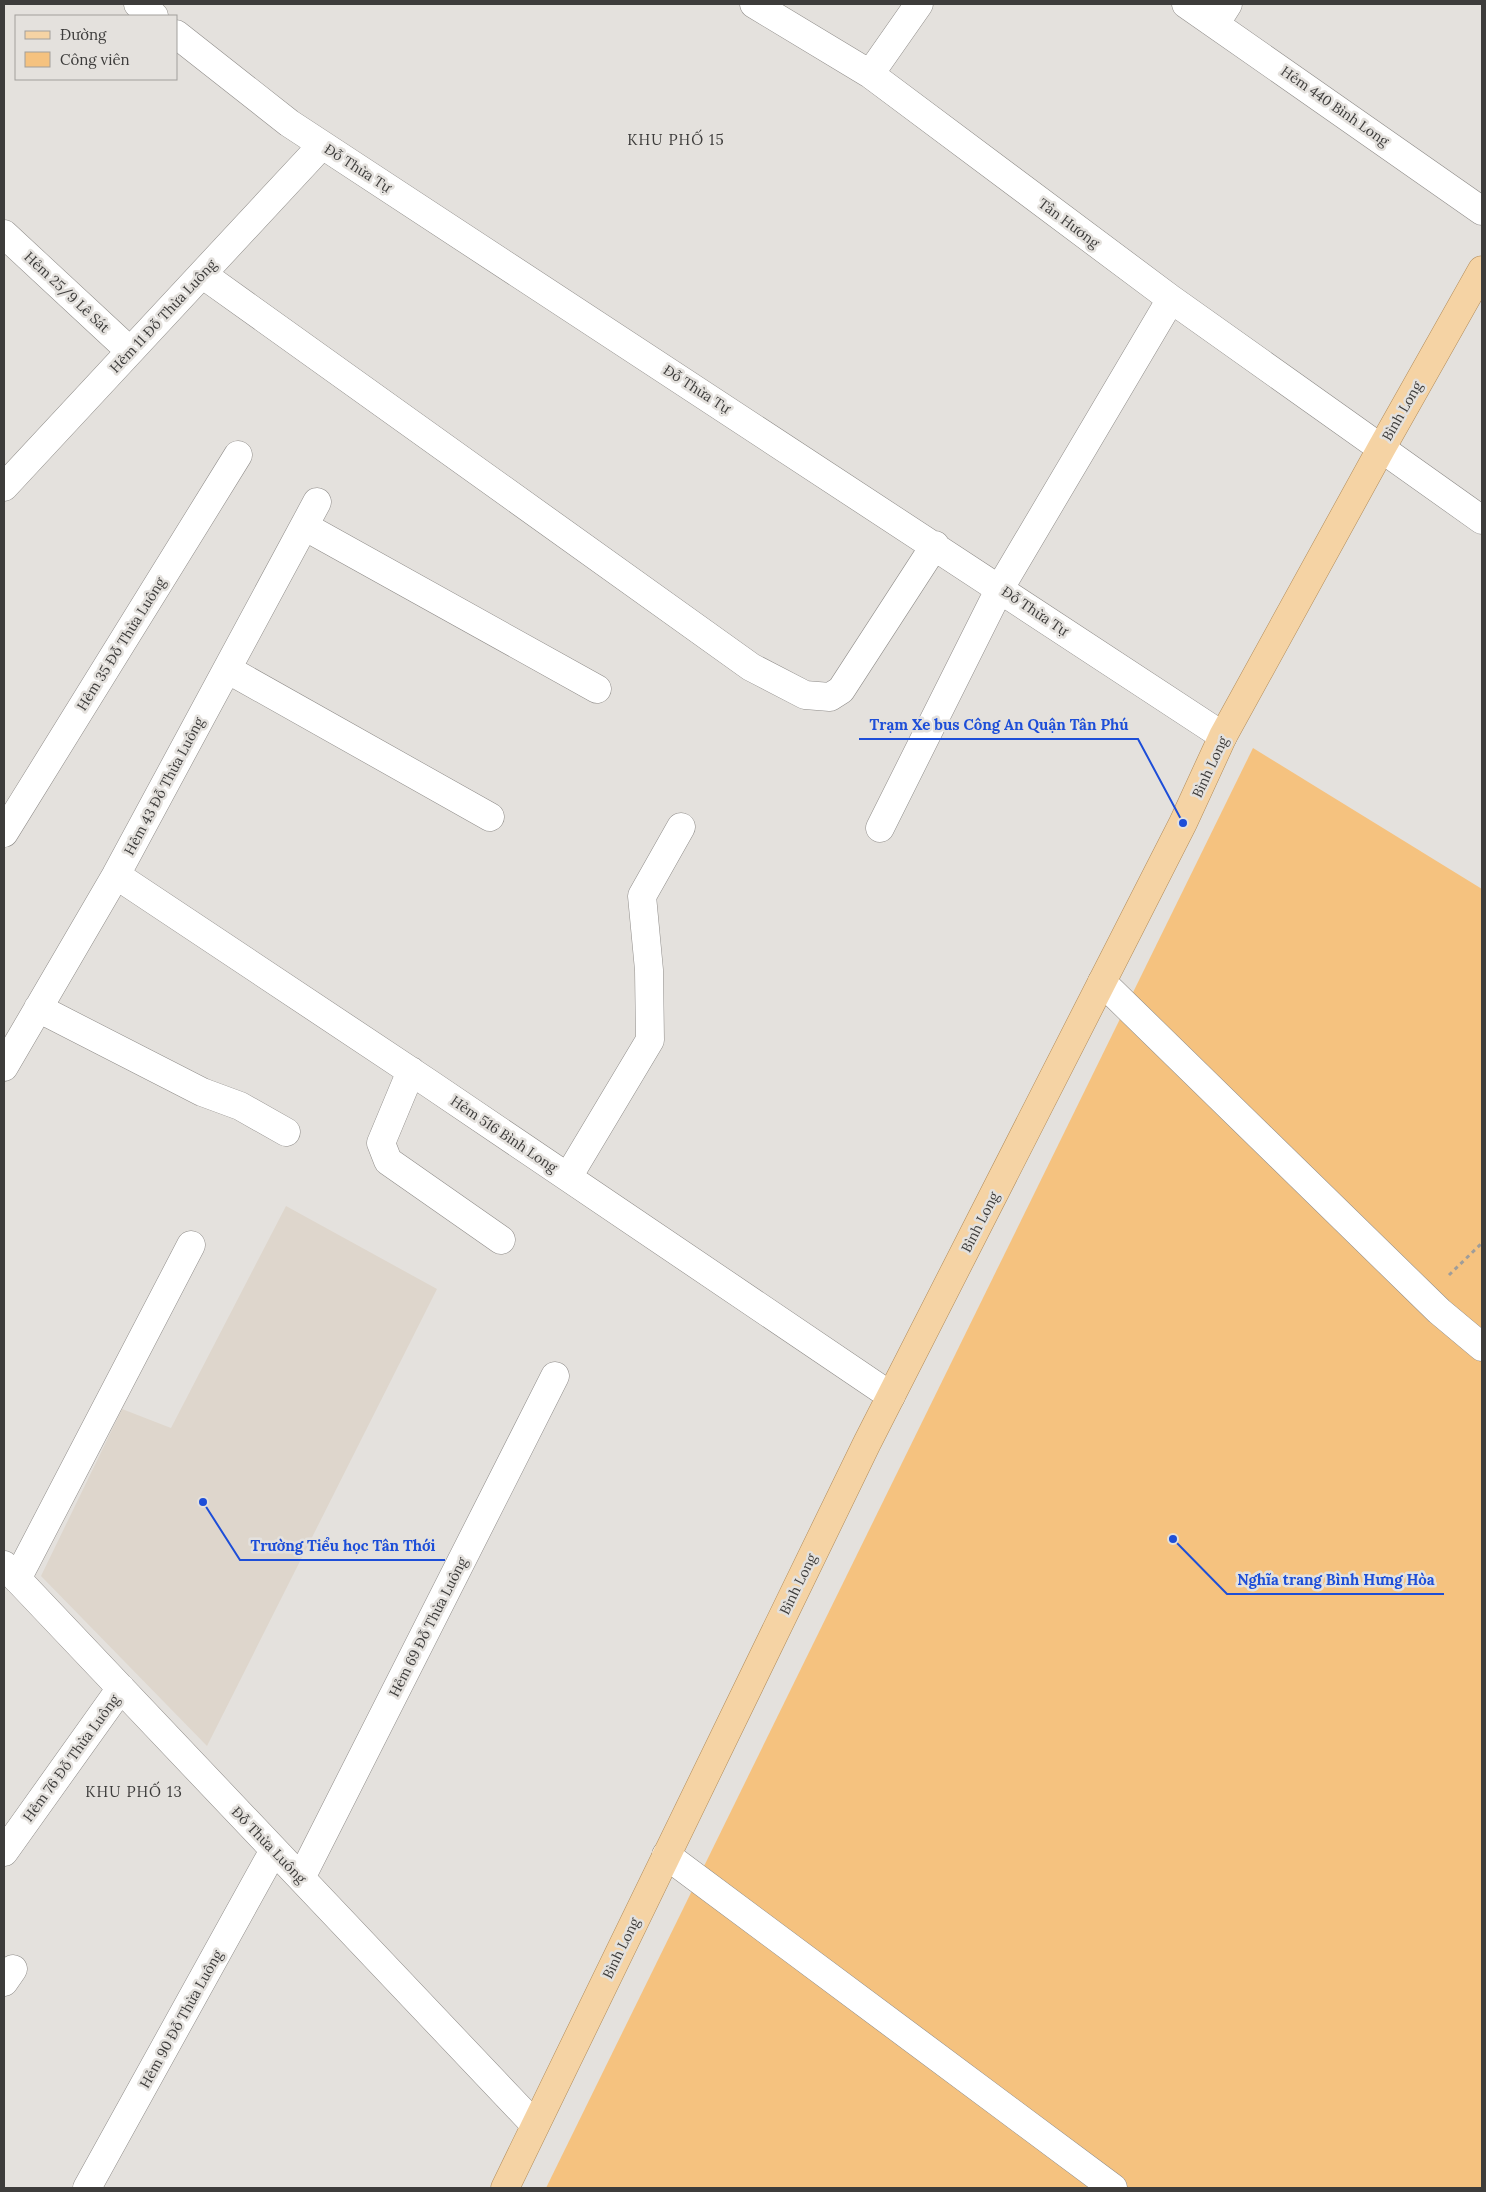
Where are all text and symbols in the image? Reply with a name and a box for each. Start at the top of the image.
legend [15,15,178,80]
text: Đường [60,25,107,44]
text: Công viên [60,50,130,69]
street label: Hẻm 440 Bình Long [1277,62,1393,150]
district label: KHU PHỐ 15 [627,129,725,149]
street label: Đỗ Thừa Tự [321,140,395,197]
street label: Tân Hương [1035,194,1103,252]
street label: Hẻm 25/9 Lê Sát [20,248,114,337]
street label: Hẻm 11 Đỗ Thừa Luông [106,255,220,376]
street label: Đỗ Thừa Tự [660,361,734,418]
street label: Bình Long [1378,378,1426,444]
street label: Hẻm 35 Đỗ Thừa Luông [73,574,169,714]
street label: Đỗ Thừa Tự [998,582,1072,640]
callout: Trạm Xe bus Công An Quận Tân Phú [859,709,1138,739]
street label: Hẻm 43 Đỗ Thừa Luông [120,714,208,858]
text: Trạm Xe bus Công An Quận Tân Phú [870,715,1128,734]
street label: Bình Long [1188,733,1232,801]
street label: Hẻm 516 Bình Long [447,1092,561,1177]
street label: Bình Long [957,1188,1003,1255]
callout: Trường Tiểu học Tân Thới [240,1530,445,1560]
text: Trường Tiểu học Tân Thới [250,1536,436,1555]
street label: Bình Long [776,1550,821,1617]
street label: Hẻm 69 Đỗ Thừa Luông [385,1554,471,1700]
callout: Nghĩa trang Bình Hưng Hòa [1227,1564,1444,1594]
text: Nghĩa trang Bình Hưng Hòa [1237,1570,1435,1589]
street label: Hẻm 76 Đỗ Thừa Luông [19,1691,123,1825]
district label: KHU PHỐ 13 [85,1781,183,1801]
street label: Đỗ Thừa Luông [228,1803,310,1887]
street label: Bình Long [599,1914,644,1981]
street label: Hẻm 90 Đỗ Thừa Luông [136,1947,227,2091]

